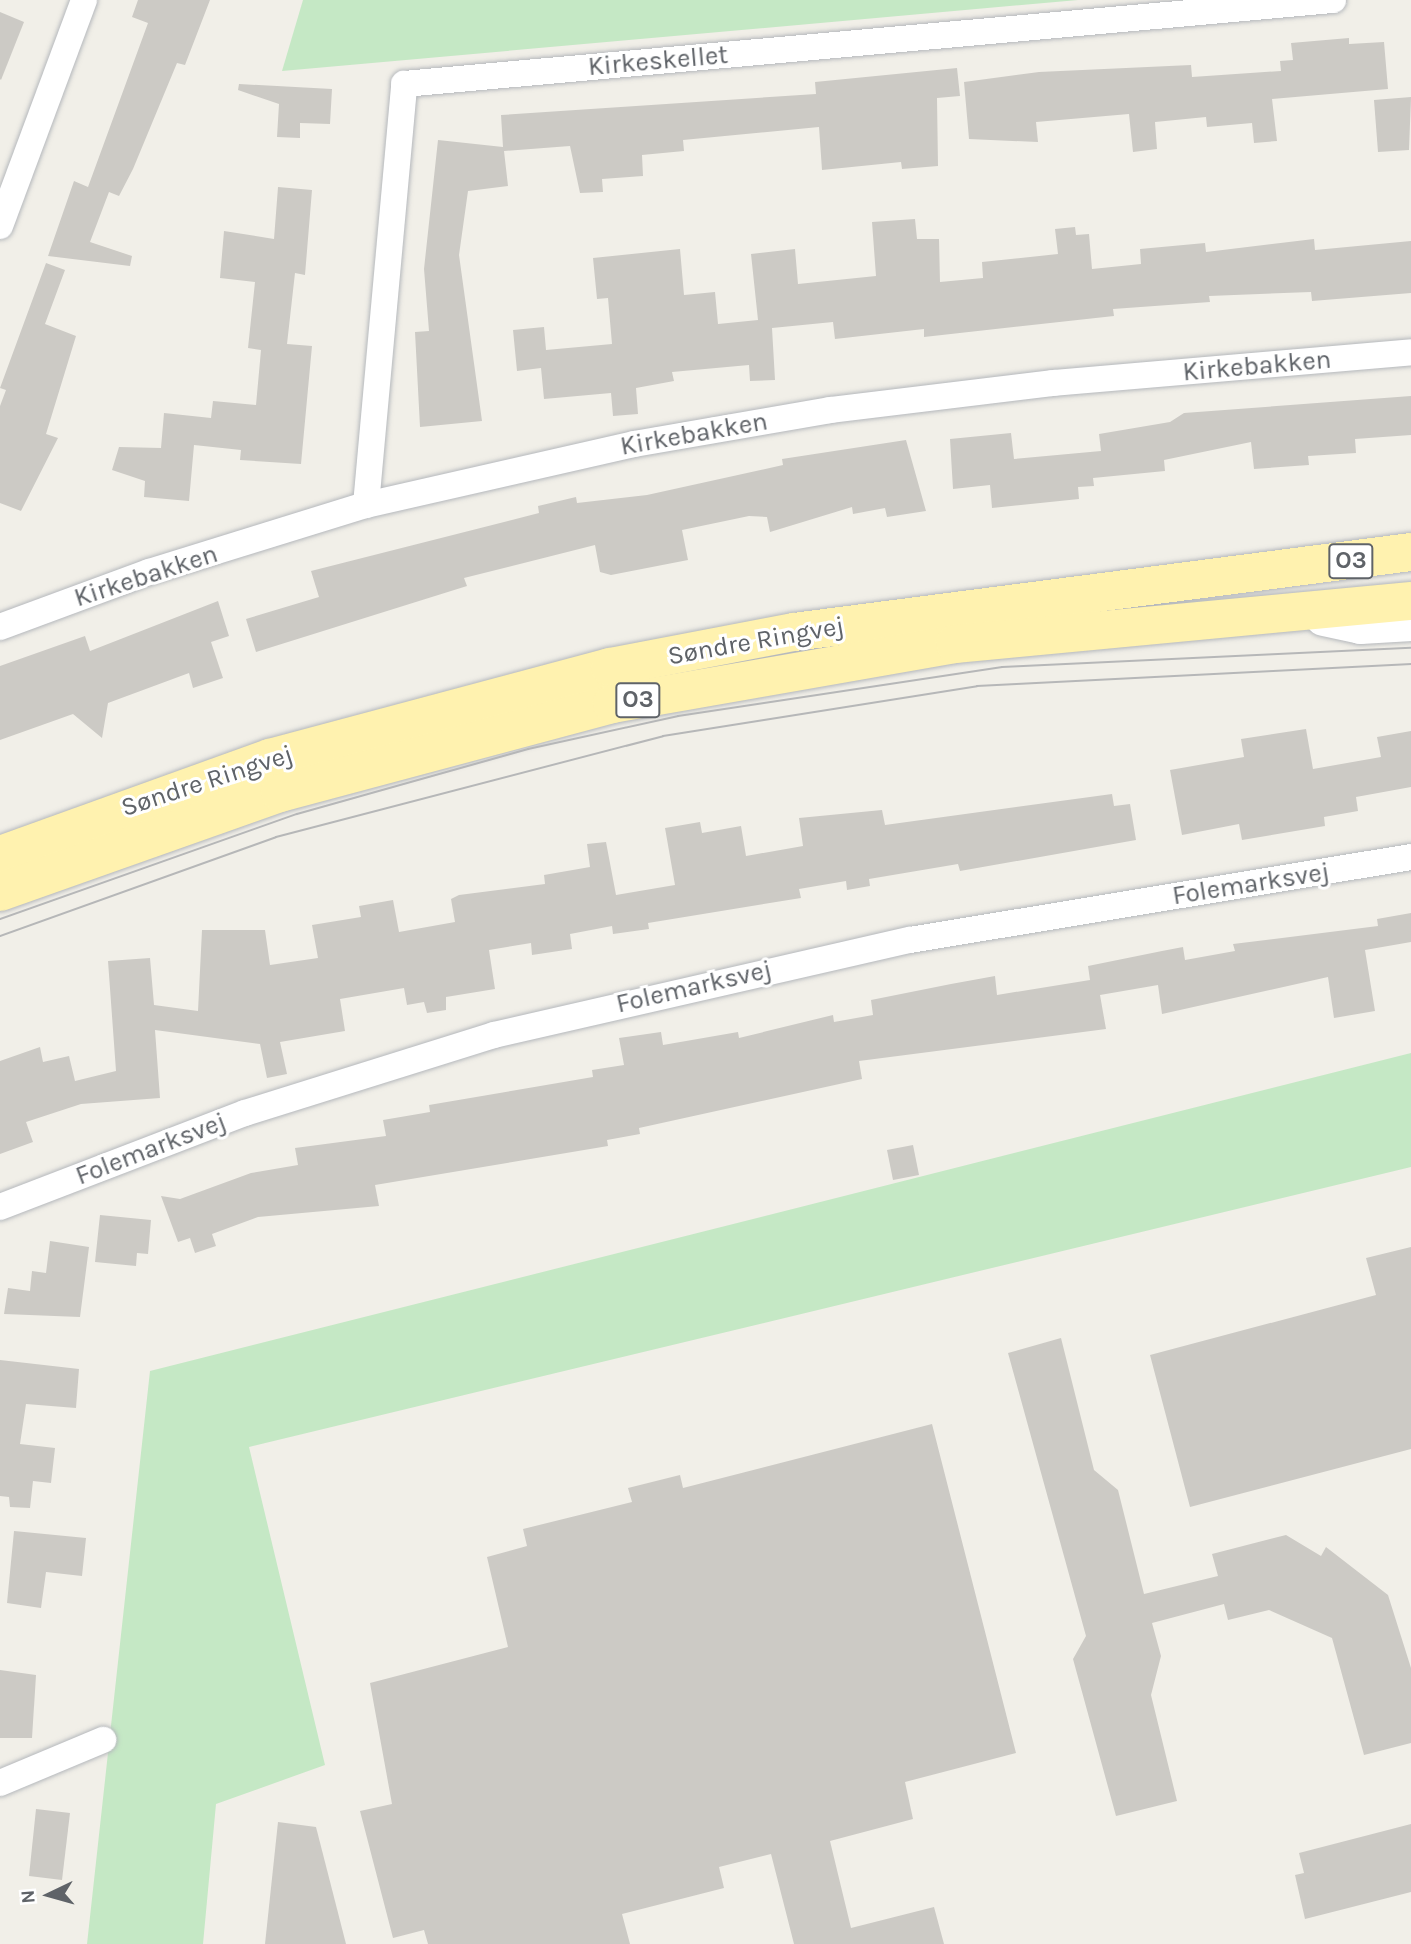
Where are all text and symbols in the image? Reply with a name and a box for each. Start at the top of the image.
street label: Kirkeskellet [587,39,729,83]
street label: Kirkebakken [1181,344,1333,388]
street label: Kirkebakken [618,406,770,462]
street label: Kirkebakken [70,538,222,614]
road number: O3 [1328,540,1374,582]
street label: Søndre Ringvej [665,610,847,672]
road number: O3 [615,680,661,720]
street label: Søndre Ringvej [117,739,297,823]
street label: Folemarksvej [1170,856,1332,912]
street label: Folemarksvej [613,954,775,1020]
street label: Folemarksvej [71,1106,231,1192]
north arrow [14,1860,84,1930]
text: N [17,1889,40,1905]

